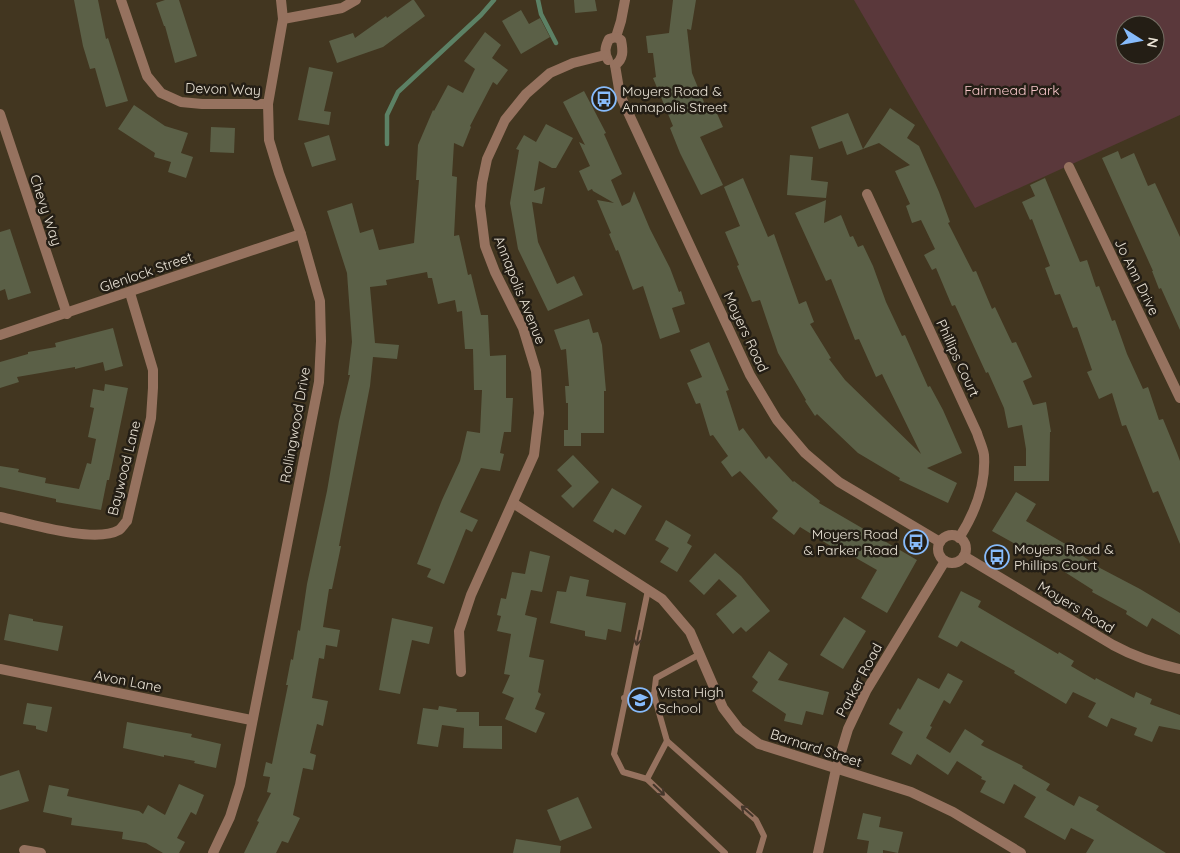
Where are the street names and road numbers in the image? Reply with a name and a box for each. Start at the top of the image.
street label: Devon Way [185,79,261,99]
street label: Chevy Way [26,172,66,248]
street label: Annapolis Avenue [490,233,550,347]
street label: Jo Ann Drive [1111,236,1163,318]
street label: Glenlock Street [97,248,195,296]
street label: Moyers Road [720,289,772,375]
street label: Phillips Court [932,316,984,400]
street label: Rollingwood Drive [276,366,314,484]
street label: Baywood Lane [104,419,145,517]
street label: Moyers Road [1034,577,1118,637]
street label: Parker Road [832,640,886,720]
street label: Avon Lane [93,666,163,696]
street label: Barnard Street [768,725,864,771]

